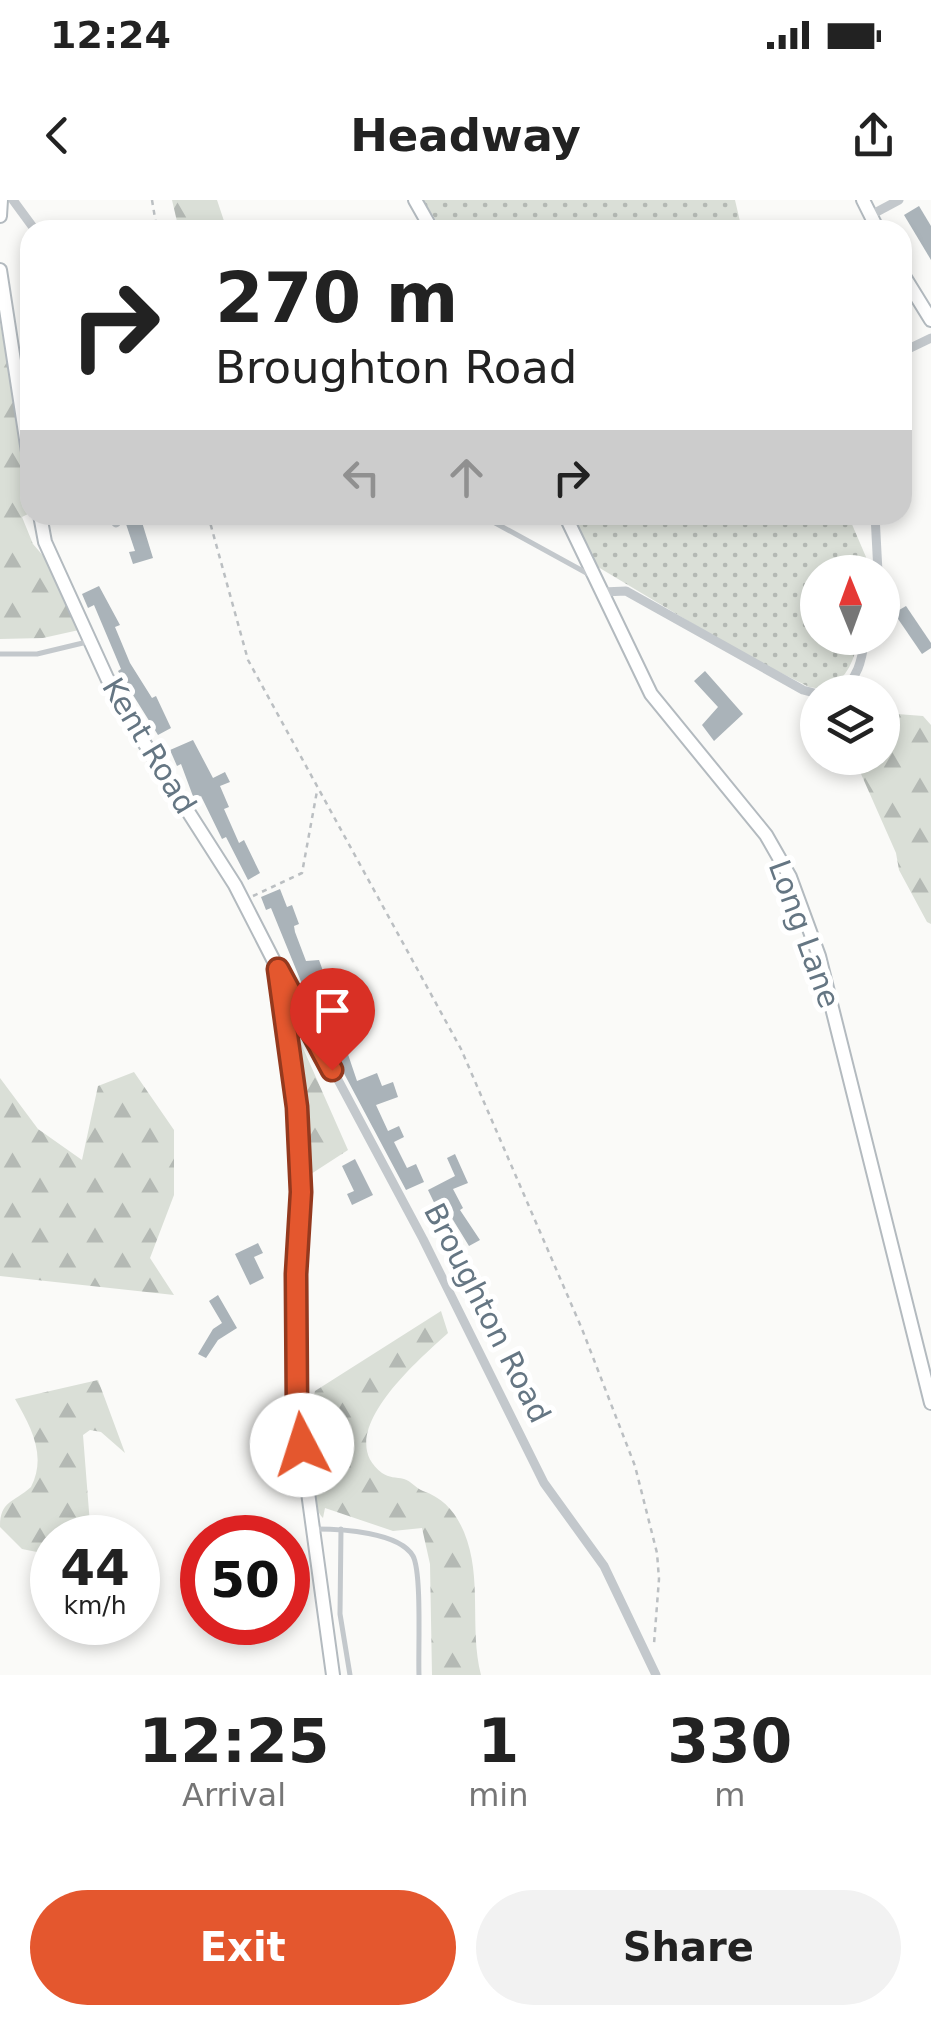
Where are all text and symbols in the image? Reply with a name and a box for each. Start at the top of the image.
text: 12:24 [50,13,171,57]
icon: back [30,108,85,163]
icon: share [846,108,901,163]
text: Headway [350,109,581,162]
text: 270 m [215,257,458,339]
icon: right [50,260,180,390]
text: Broughton Road [215,341,577,394]
icon: left [334,450,389,505]
icon: ahead [439,450,494,505]
icon: right [544,450,599,505]
north arrow [800,555,900,655]
map controls [800,555,900,775]
street label: Kent Road [95,671,204,820]
button: layers [800,675,900,775]
street label: Long Lane [762,855,847,1013]
pin [290,968,375,1071]
icon: arrive [305,983,360,1038]
street label: Broughton Road [417,1197,558,1428]
position arrow [250,1393,354,1497]
speed limit sign: 50 [180,1515,310,1645]
text: 44 [60,1539,130,1597]
text: km/h [63,1591,127,1620]
text: 12:25 [139,1706,330,1776]
text: 1 [477,1706,519,1776]
text: 330 [667,1706,792,1776]
text: Arrival [182,1776,286,1814]
text: min [468,1776,529,1814]
text: m [714,1776,745,1814]
button: Exit [30,1890,456,2005]
button: Share [476,1890,901,2005]

